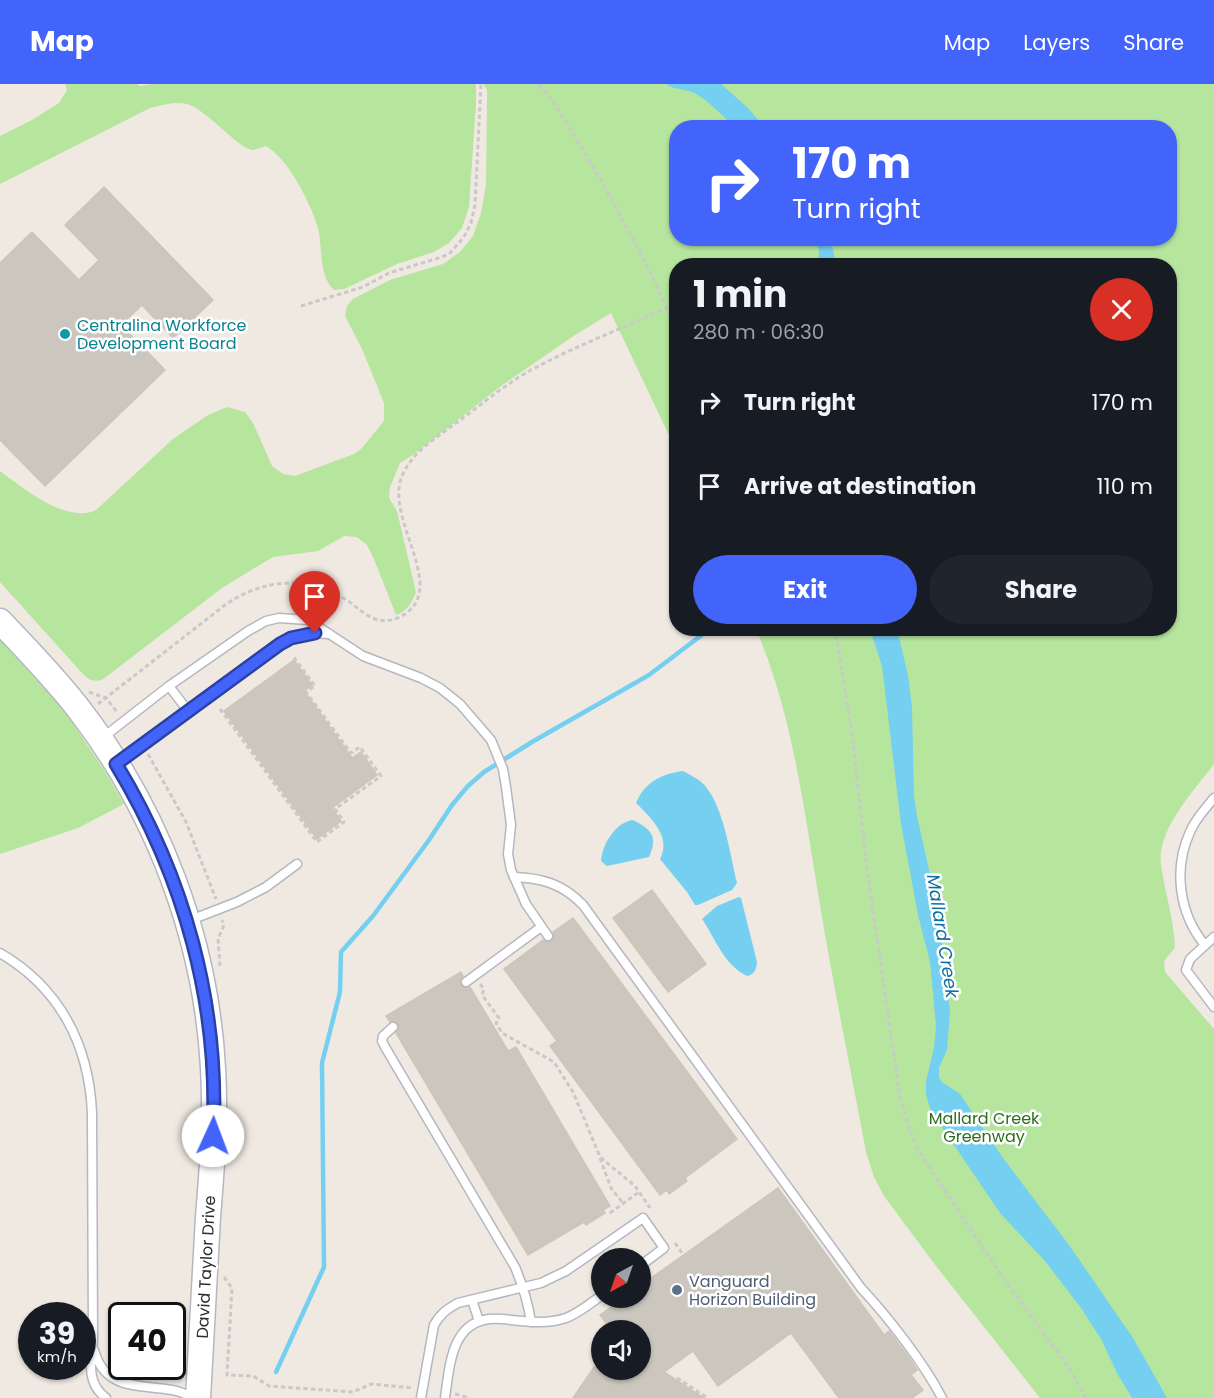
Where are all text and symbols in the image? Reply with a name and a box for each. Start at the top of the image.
text: Map [30,22,94,61]
text: Map [944,28,990,57]
text: Layers [1023,28,1090,57]
text: Share [1123,28,1184,57]
text: 170 m [792,134,911,193]
icon: right [693,144,771,222]
text: Turn right [792,190,921,227]
text: 1 min [693,269,787,320]
button: close [1090,278,1153,341]
place label: Centralina Workforce Development Board [77,314,247,355]
text: 280 m · 06:30 [693,318,824,346]
marker: Centralina Workforce Development Board [58,327,72,341]
icon: right [693,386,726,419]
text: Turn right [744,387,855,418]
text: 170 m [1092,387,1153,418]
icon: arrive [693,470,726,503]
text: Arrive at destination [744,471,976,502]
text: 110 m [1097,471,1153,502]
button: Exit [693,555,917,624]
button: Share [929,555,1153,624]
pin [289,571,340,633]
icon: arrive [298,580,331,613]
water label: Mallard Creek [921,872,965,1000]
position arrow [181,1104,245,1168]
park label: Mallard Creek Greenway [929,1107,1040,1148]
street label: David Taylor Drive [191,1195,221,1339]
north arrow [591,1248,651,1308]
map controls [591,1248,651,1380]
place label: Vanguard Horizon Building [689,1270,816,1311]
marker: Vanguard Horizon Building [670,1283,684,1297]
speed limit sign: 40 [108,1302,186,1380]
text: 39 [39,1312,75,1355]
button: sound [591,1320,651,1380]
text: km/h [37,1346,77,1367]

